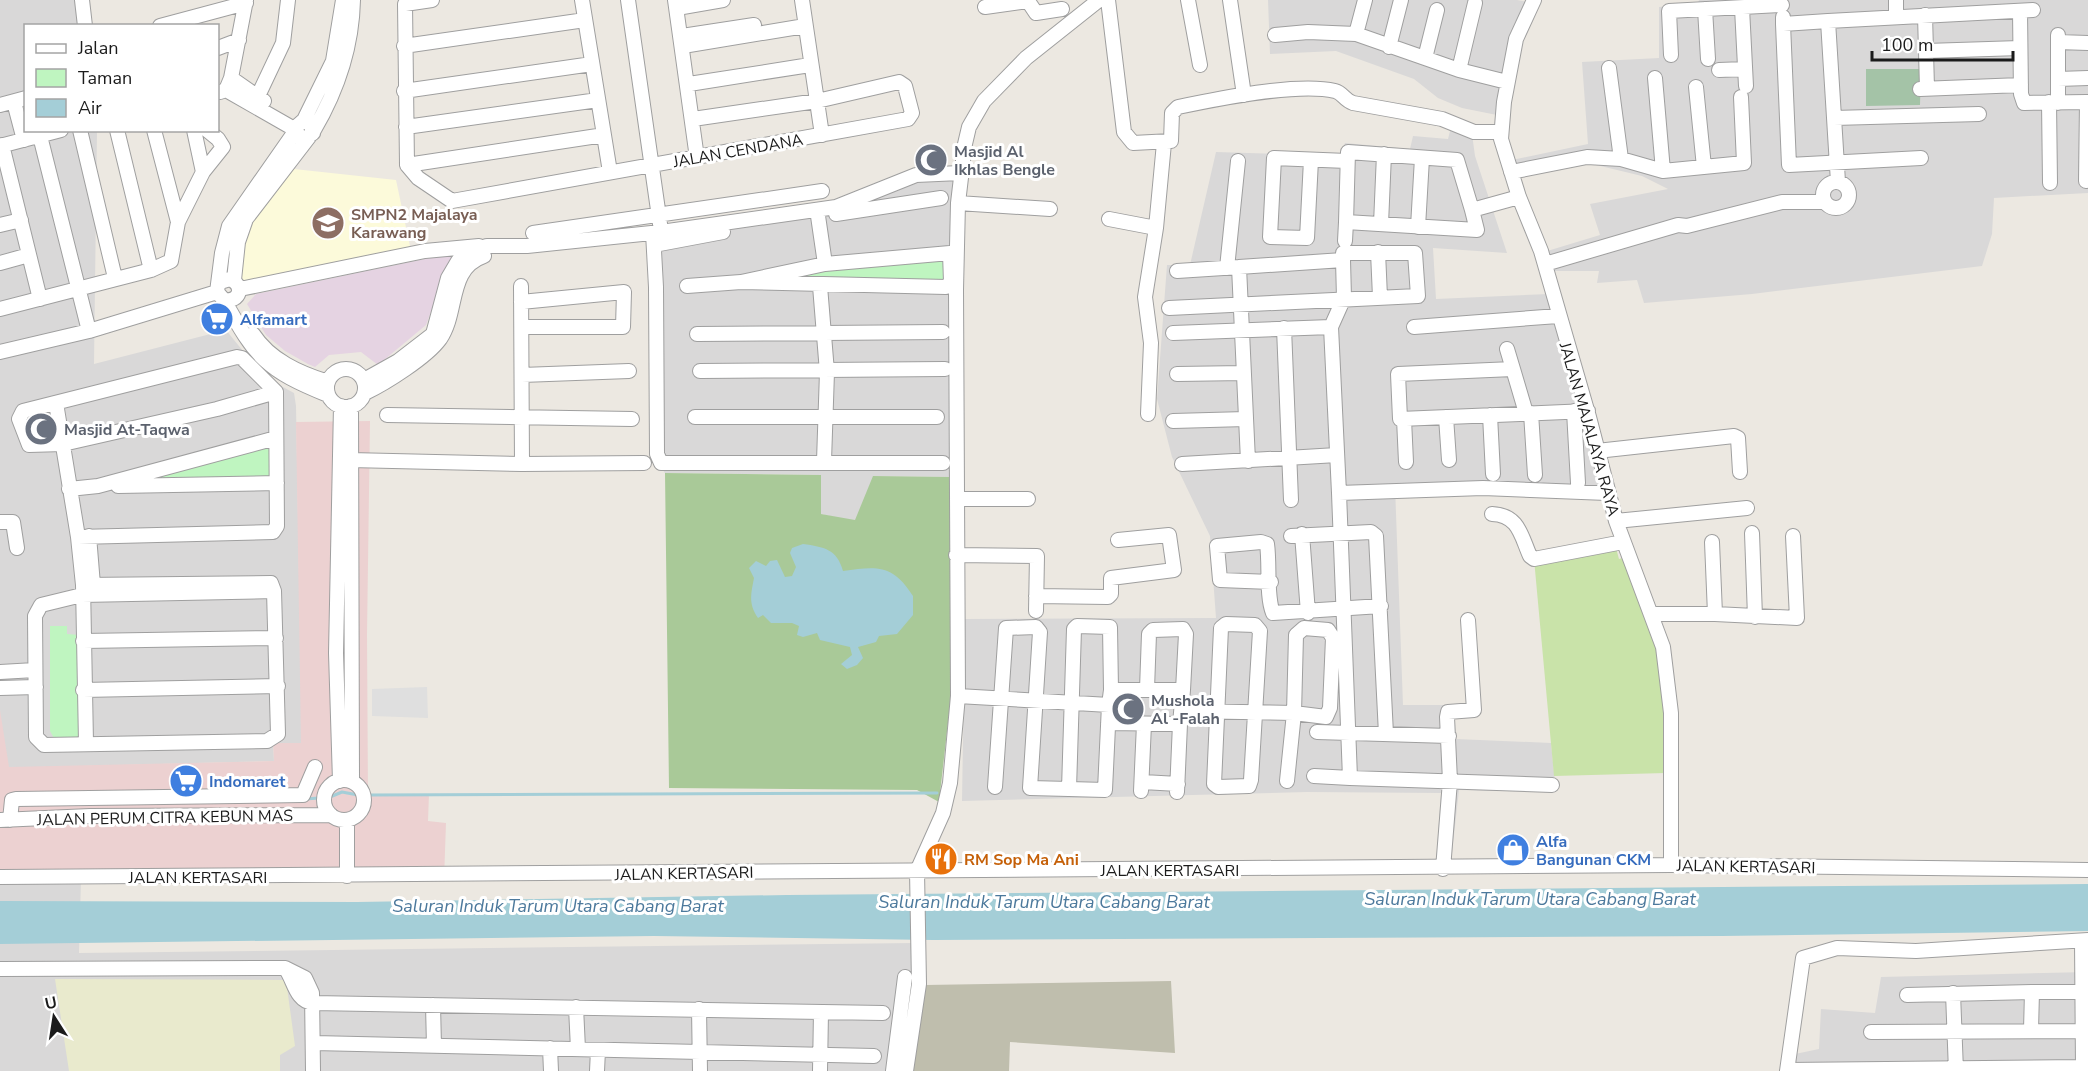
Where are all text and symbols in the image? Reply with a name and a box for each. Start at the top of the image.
legend [24,24,219,132]
scale bar [1872,24,2013,62]
text: 100 m [1881,33,1933,57]
text: Jalan [77,36,118,60]
text: Taman [78,66,132,90]
text: Air [78,96,102,120]
street label: JALAN CENDANA [670,129,805,173]
place label: Masjid Al Ikhlas Bengle [954,141,1055,181]
mosque icon: Masjid Al Ikhlas Bengle [913,142,949,178]
place label: SMPN2 Majalaya Karawang [351,204,478,244]
school or university icon: SMPN2 Majalaya Karawang [310,205,346,241]
supermarket icon: Alfamart [199,301,235,337]
place label: Alfamart [240,309,308,331]
street label: JALAN MAJALAYA RAYA [1553,339,1624,519]
mosque icon: Masjid At-Taqwa [23,411,59,447]
place label: Masjid At-Taqwa [64,419,190,441]
place label: Mushola Al -Falah [1151,690,1220,730]
mosque icon: Mushola Al -Falah [1110,691,1146,727]
supermarket icon: Indomaret [168,763,204,799]
place label: Indomaret [209,771,286,793]
street label: JALAN PERUM CITRA KEBUN MAS [36,805,293,831]
place label: Alfa Bangunan CKM [1536,831,1651,871]
shop icon: Alfa Bangunan CKM [1495,832,1531,868]
restaurant icon: RM Sop Ma Ani [923,841,959,877]
place label: RM Sop Ma Ani [964,849,1079,871]
street label: JALAN KERTASARI [1675,855,1816,879]
street label: JALAN KERTASARI [1100,860,1239,882]
street label: JALAN KERTASARI [613,862,754,886]
street label: JALAN KERTASARI [128,867,267,889]
water label: Saluran Induk Tarum Utara Cabang Barat [1364,887,1696,911]
water label: Saluran Induk Tarum Utara Cabang Barat [878,890,1210,914]
water label: Saluran Induk Tarum Utara Cabang Barat [392,894,724,918]
north arrow [24,987,84,1047]
text: U [43,991,59,1015]

